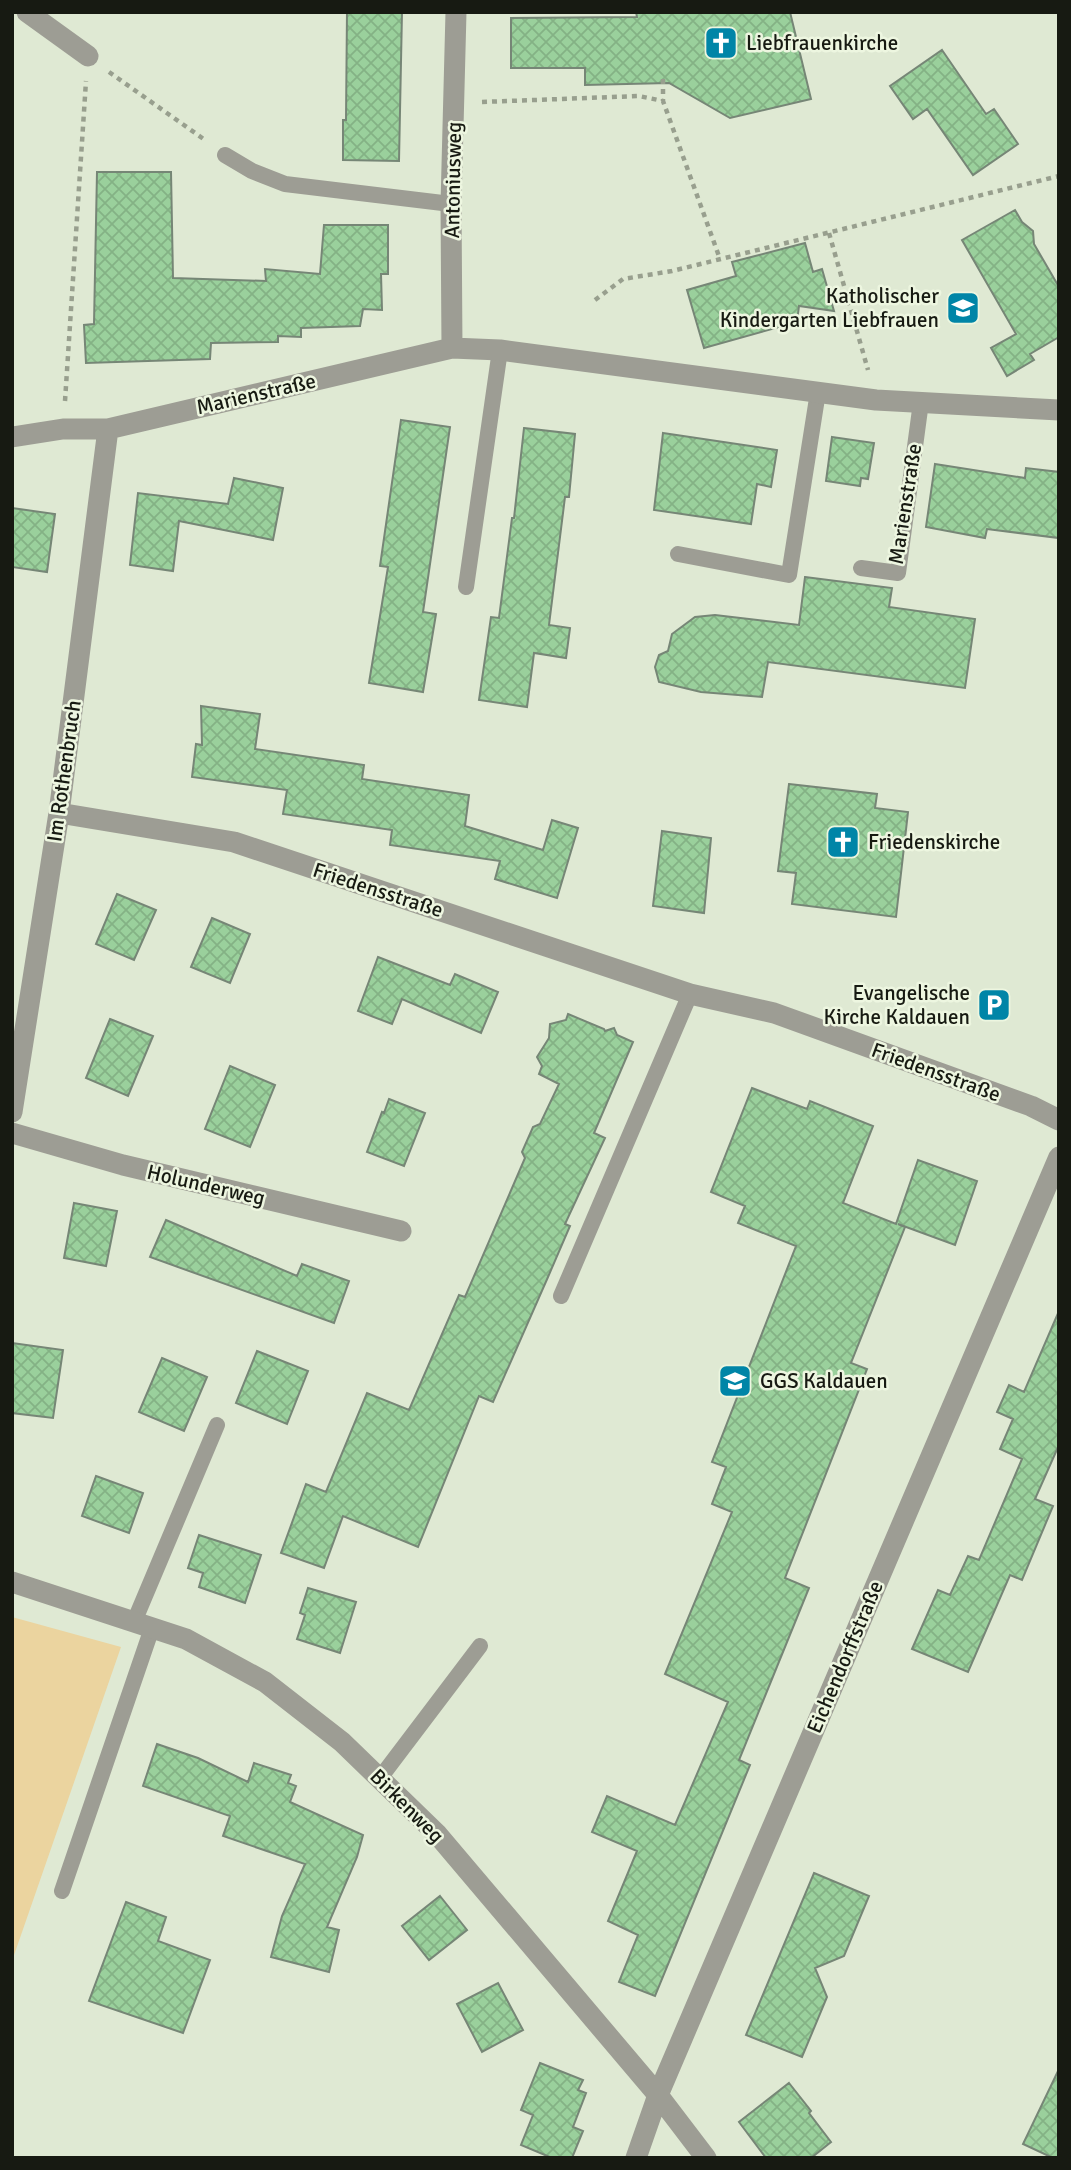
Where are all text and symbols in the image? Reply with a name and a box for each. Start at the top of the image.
church icon: Liebfrauenkirche [702,24,740,62]
place label: Liebfrauenkirche [746,30,898,56]
street label: Antoniusweg [439,121,467,239]
place label: Katholischer Kindergarten Liebfrauen [720,283,939,333]
school or university icon: Katholischer Kindergarten Liebfrauen [944,289,982,327]
street label: Marienstraße [194,368,318,420]
street label: Marienstraße [883,442,927,566]
street label: Im Rothenbruch [41,698,87,844]
church icon: Friedenskirche [824,823,862,861]
place label: Friedenskirche [868,829,1000,855]
street label: Friedensstraße [310,857,446,923]
place label: Evangelische Kirche Kaldauen [824,980,970,1030]
parking icon: Evangelische Kirche Kaldauen [975,986,1013,1024]
street label: Friedensstraße [868,1037,1004,1107]
street label: Holunderweg [144,1159,268,1211]
school or university icon: GGS Kaldauen [716,1362,754,1400]
place label: GGS Kaldauen [760,1368,888,1394]
street label: Eichendorffstraße [801,1577,889,1737]
street label: Birkenweg [364,1763,450,1849]

